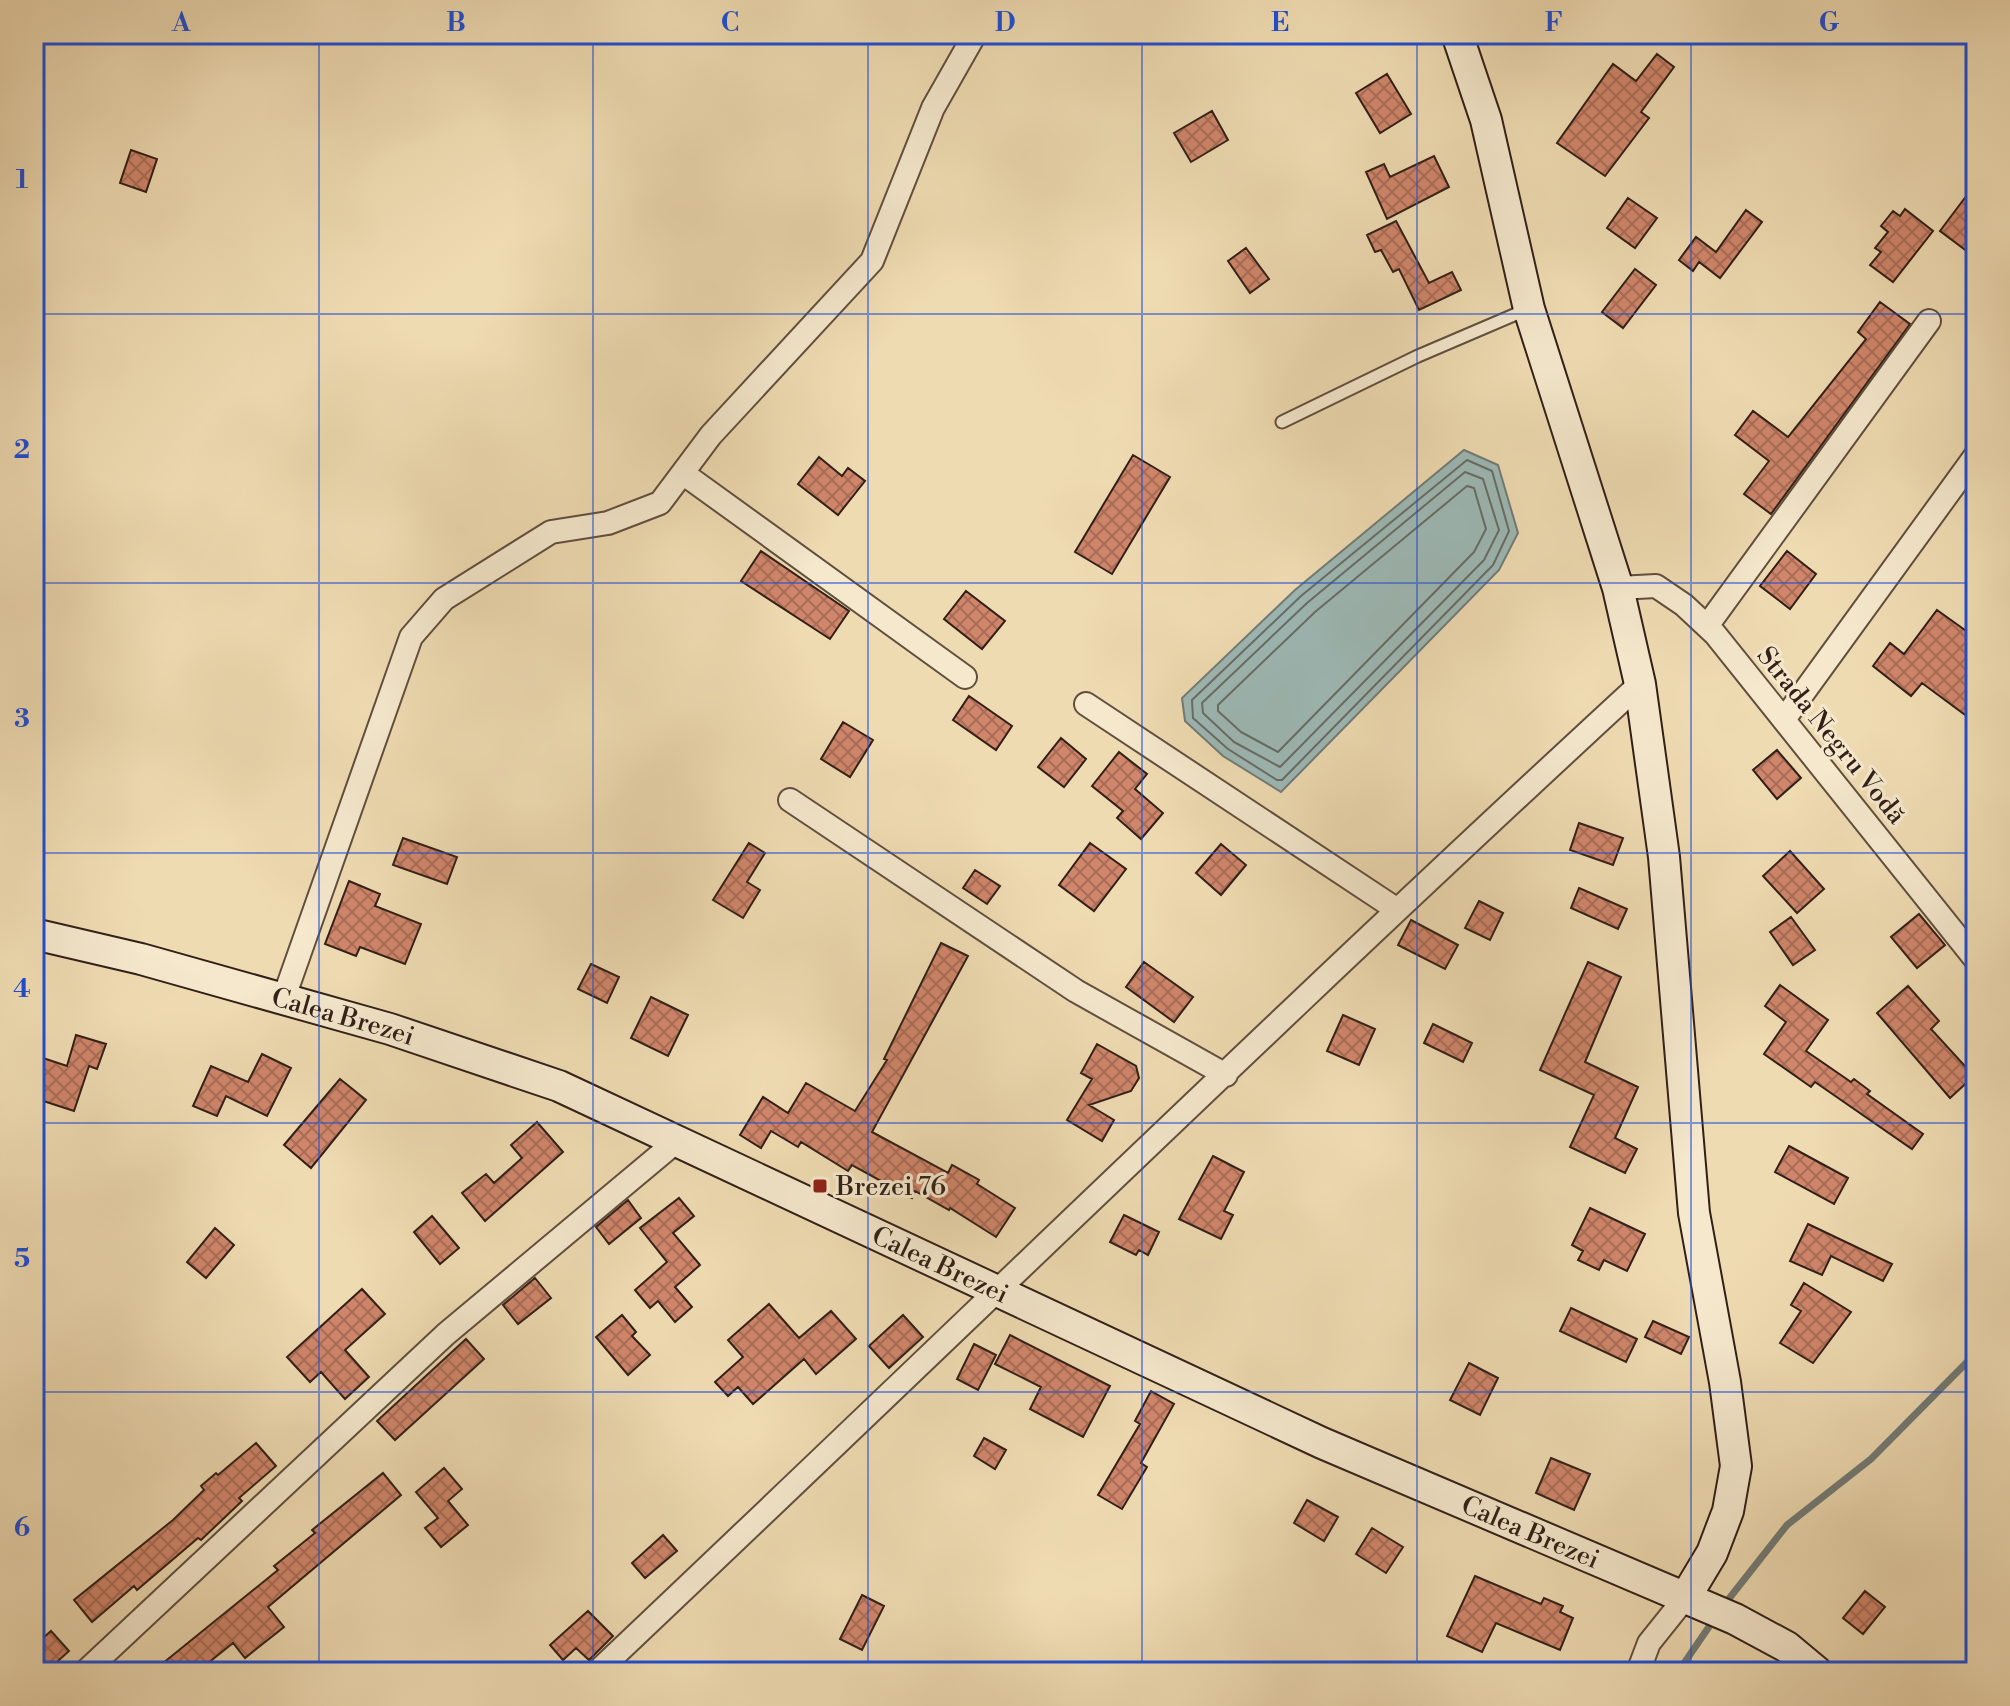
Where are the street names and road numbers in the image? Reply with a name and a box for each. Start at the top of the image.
street label: Strada Negru Vodă [1750,640,1913,831]
street label: Calea Brezei [268,982,418,1053]
street label: Calea Brezei [867,1220,1013,1311]
street label: Calea Brezei [1456,1489,1604,1576]

